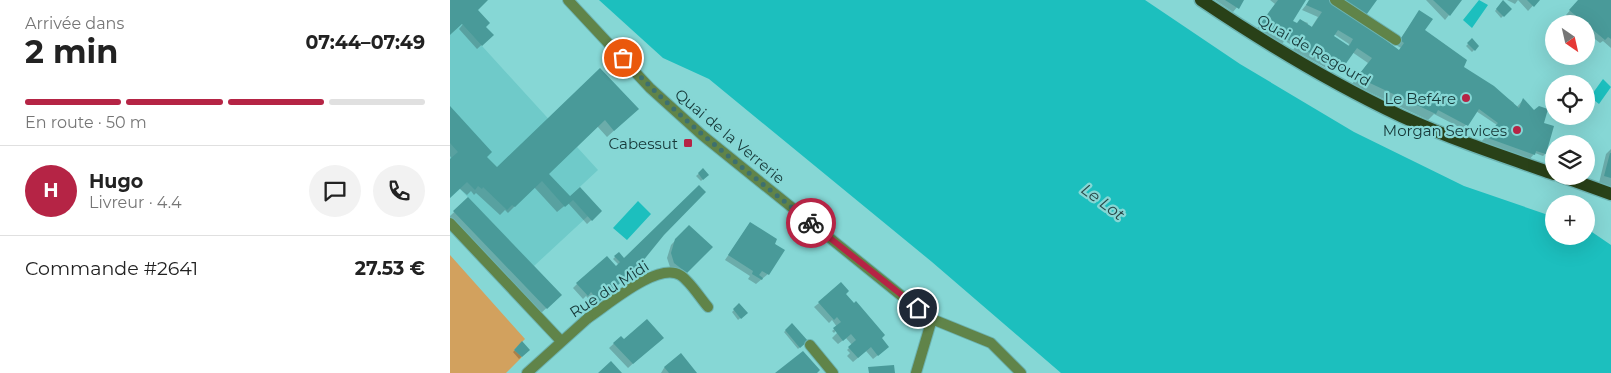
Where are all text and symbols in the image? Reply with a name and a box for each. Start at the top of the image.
street label: Quai de Regourd [1254,10,1374,90]
text: Arrivée dans [25,14,124,33]
north arrow [1545,15,1595,65]
map controls [1545,15,1595,245]
text: 07:44–07:49 [306,31,425,54]
text: 2 min [25,32,118,71]
pin [602,37,644,79]
icon: bag [609,44,637,72]
button: locate [1545,75,1595,125]
street label: Quai de la Verrerie [671,84,789,188]
place label: Le Bef4re [1384,89,1456,108]
marker: Le Bef4re [1460,92,1472,104]
text: En route · 50 m [25,113,147,132]
place label: Morgan Services [1383,121,1507,140]
marker: Morgan Services [1511,124,1523,136]
place label: Cabessut [609,134,678,153]
button: layers [1545,135,1595,185]
marker: Cabessut [682,137,694,149]
button: chat [309,165,361,217]
button: phone [373,165,425,217]
text: Hugo [89,170,143,193]
text: H [43,179,59,202]
water label: Le Lot [1078,180,1129,225]
text: Livreur · 4.4 [89,193,182,212]
button: + [1545,195,1595,245]
courier [786,198,836,248]
icon: bike [797,209,825,237]
street label: Rue du Midi [566,256,652,322]
text: Commande #2641 [25,257,198,280]
text: 27.53 € [355,257,425,280]
pin [897,287,939,329]
icon: home [904,294,932,322]

